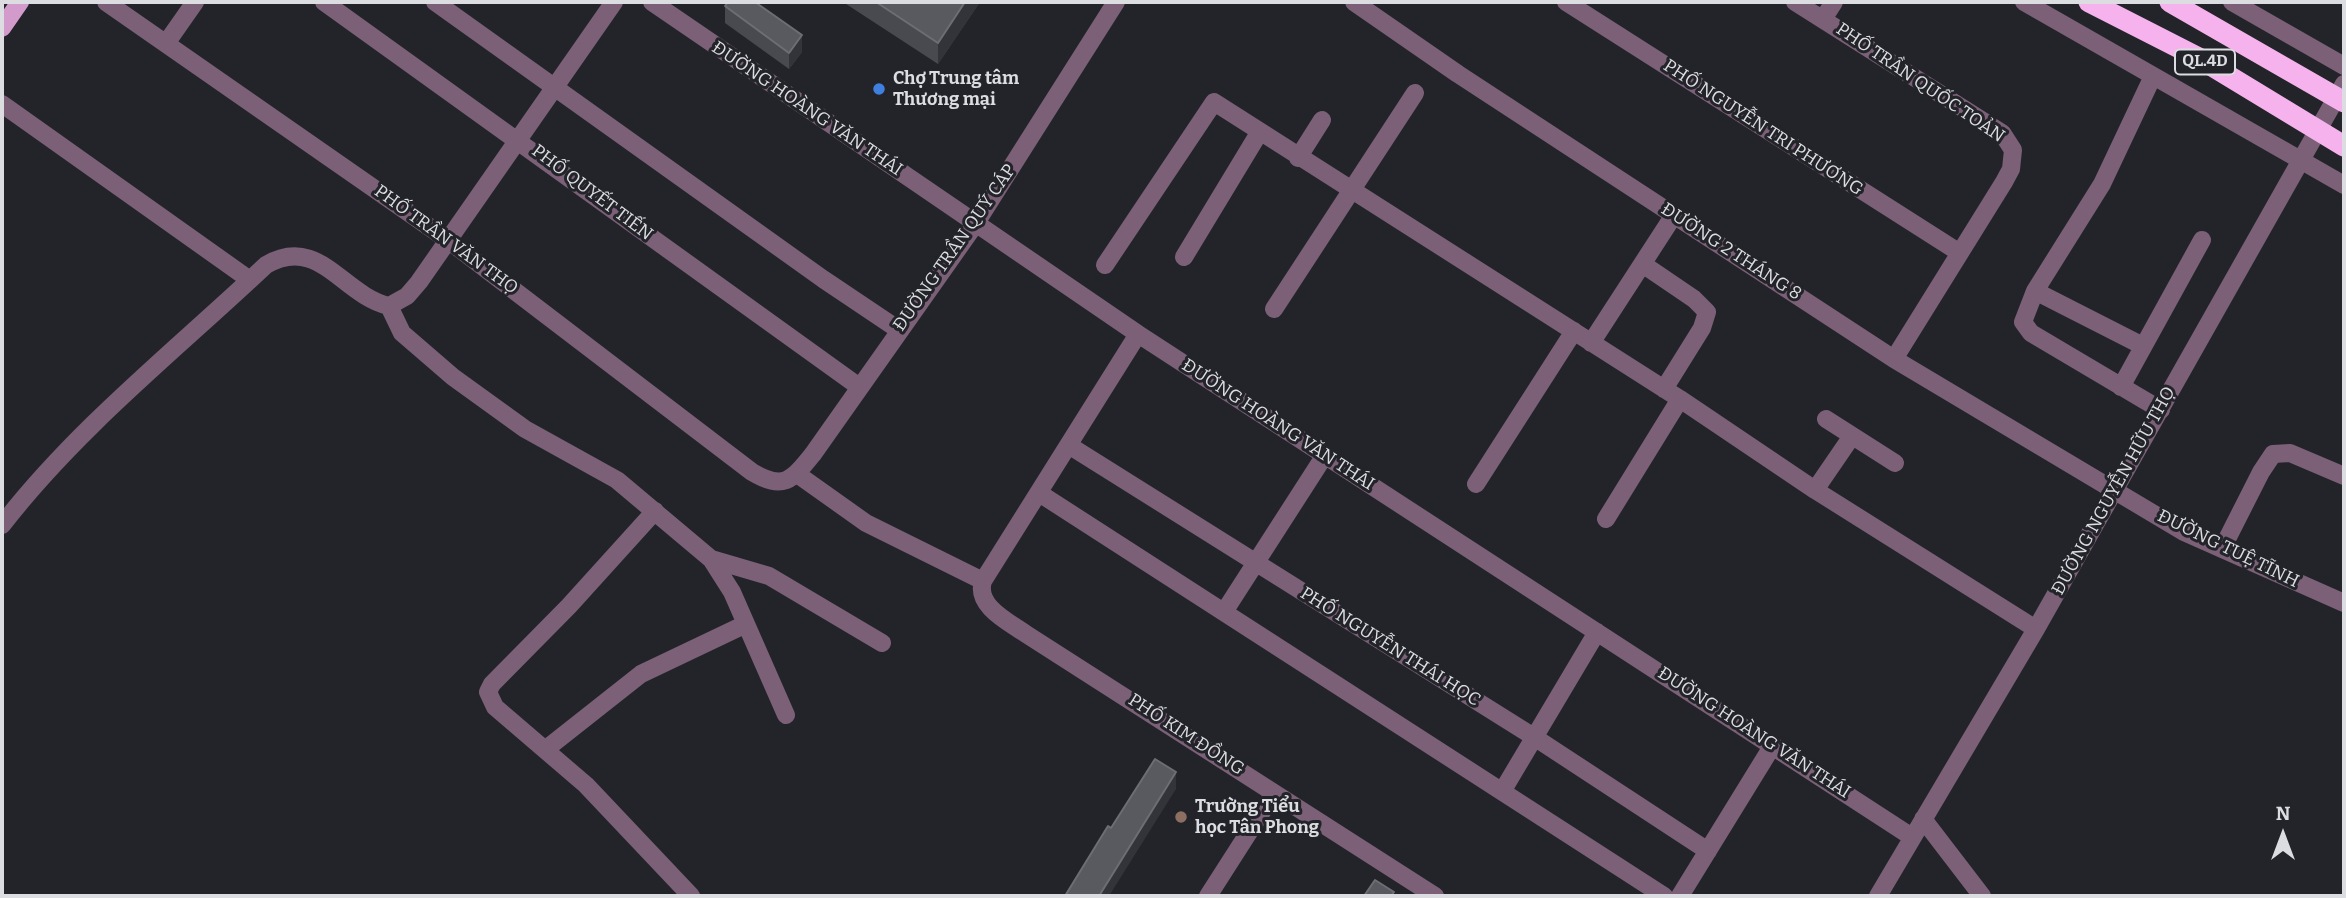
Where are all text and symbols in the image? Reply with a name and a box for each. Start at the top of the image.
street label: PHỐ TRẦN QUỐC TOẢN [1832,19,2008,147]
street label: ĐƯỜNG HOÀNG VĂN THÁI [708,37,906,181]
road number: QL.4D [2175,50,2235,74]
street label: PHỐ NGUYỄN TRI PHƯƠNG [1659,55,1867,201]
place label: Chợ Trung tâm Thương mại [893,68,1019,110]
marker: Chợ Trung tâm Thương mại [871,81,887,97]
street label: PHỐ QUYẾT TIẾN [527,140,657,246]
street label: ĐƯỜNG TRẦN QUÝ CÁP [889,160,1021,336]
street label: PHỐ TRẦN VĂN THỌ [370,181,522,299]
street label: ĐƯỜNG 2 THÁNG 8 [1657,199,1805,305]
street label: ĐƯỜNG HOÀNG VĂN THÁI [1178,355,1378,495]
street label: ĐƯỜNG NGUYỄN HỮU THỌ [2048,383,2180,599]
street label: ĐƯỜNG TUỆ TĨNH [2154,505,2302,593]
street label: PHỐ NGUYỄN THÁI HỌC [1296,583,1484,711]
street label: ĐƯỜNG HOÀNG VĂN THÁI [1654,663,1854,803]
street label: PHỐ KIM ĐỒNG [1124,690,1248,780]
place label: Trường Tiểu học Tân Phong [1195,796,1319,838]
north arrow [2248,800,2318,870]
text: N [2276,802,2290,825]
marker: Trường Tiểu học Tân Phong [1173,809,1189,825]

